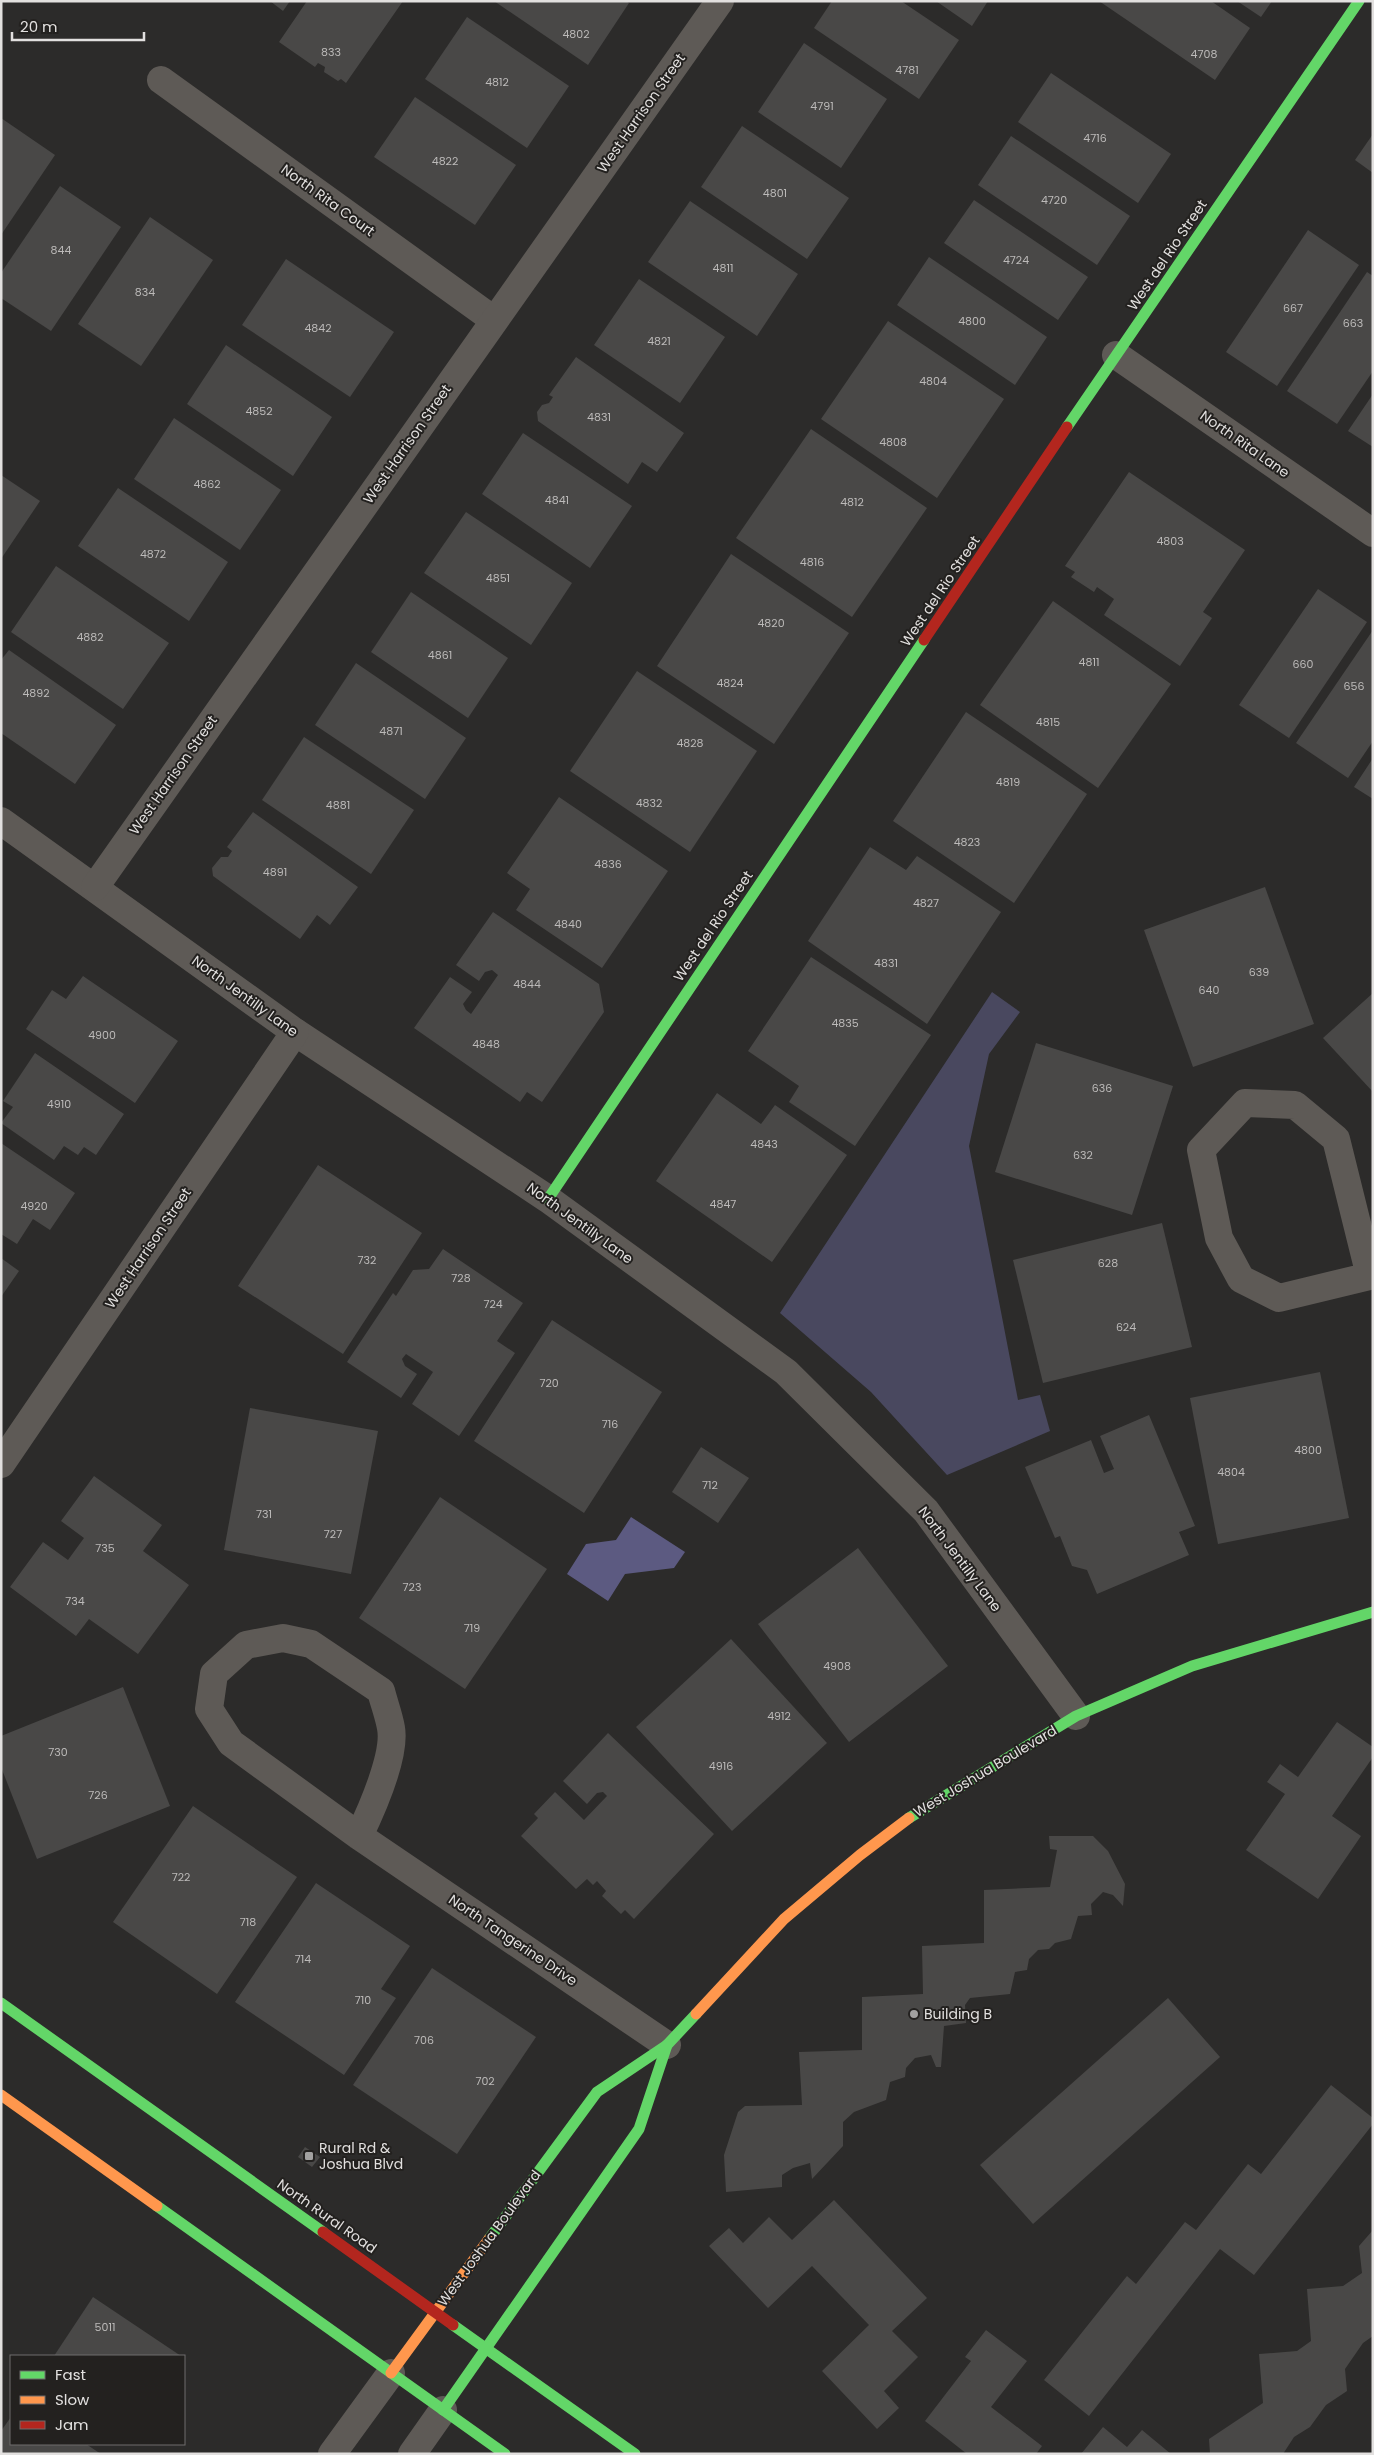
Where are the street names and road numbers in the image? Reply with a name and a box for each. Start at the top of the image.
street label: West Harrison Street [592,49,690,177]
street label: North Rita Court [277,159,379,241]
street label: West del Rio Street [1123,196,1211,314]
street label: West Harrison Street [358,380,456,508]
street label: North Rita Lane [1196,406,1294,483]
street label: West del Rio Street [896,532,984,650]
street label: West Harrison Street [124,711,222,839]
street label: West del Rio Street [669,867,757,985]
street label: North Jentilly Lane [188,951,303,1042]
street label: North Jentilly Lane [523,1178,638,1269]
street label: West Harrison Street [100,1184,196,1312]
street label: North Jentilly Lane [914,1502,1006,1616]
street label: West Joshua Boulevard [910,1720,1060,1822]
street label: North Tangerine Drive [445,1889,581,1991]
street label: West Joshua Boulevard [433,2166,545,2310]
street label: North Rural Road [273,2174,381,2258]

